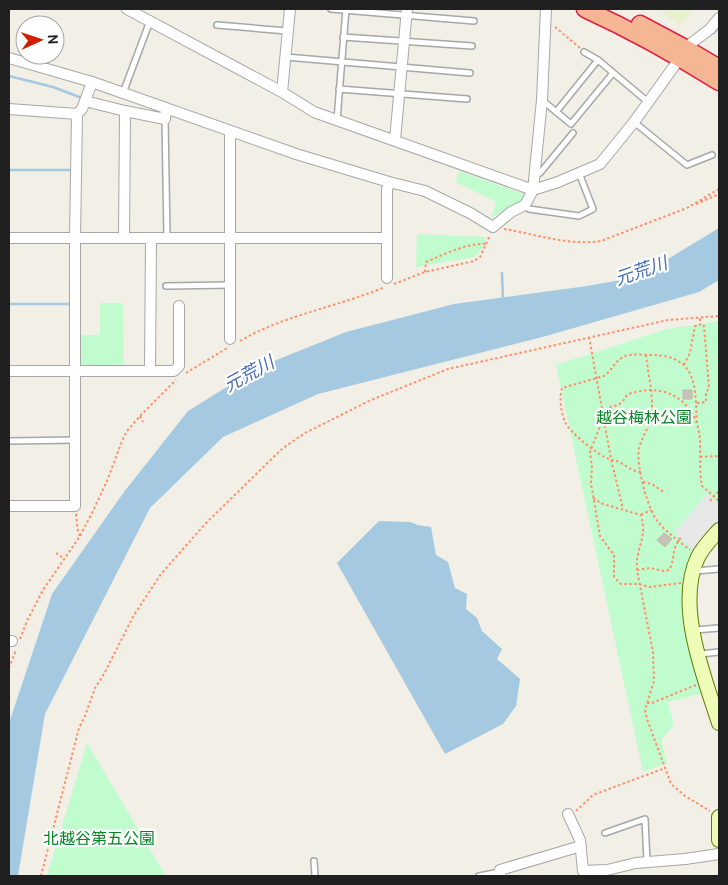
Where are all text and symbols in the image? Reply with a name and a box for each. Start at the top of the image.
north arrow [15,15,65,65]
text: N [44,34,62,45]
water label: 元荒川 [612,251,672,290]
water label: 元荒川 [220,350,280,397]
park label: 越谷梅林公園 [596,408,692,427]
park label: 北越谷第五公園 [43,829,155,848]

